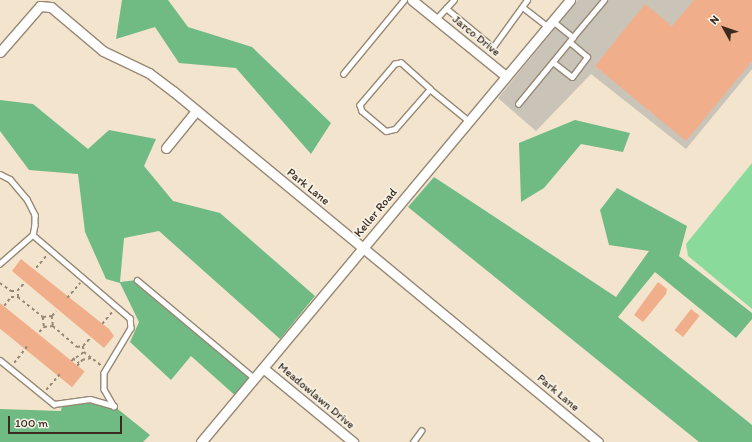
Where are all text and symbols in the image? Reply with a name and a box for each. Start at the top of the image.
north arrow [704,8,744,48]
street label: Jarco Drive [449,12,503,60]
text: N [707,13,722,27]
street label: Park Lane [284,165,332,209]
street label: Keller Road [351,186,401,240]
street label: Meadowlawn Drive [275,360,357,432]
street label: Park Lane [534,371,582,415]
scale bar [10,408,124,434]
text: 100 m [15,416,48,430]

